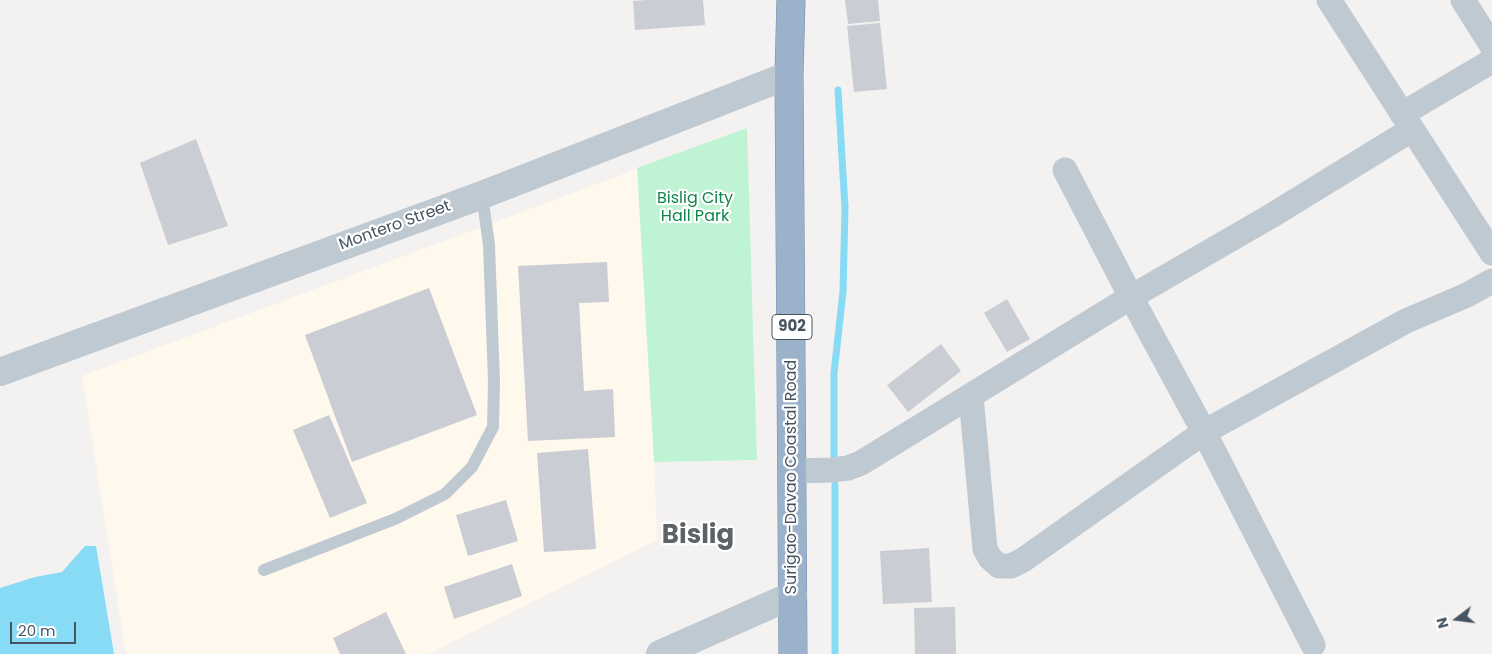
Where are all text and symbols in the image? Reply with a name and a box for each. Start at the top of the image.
park label: Bislig City Hall Park [657,189,733,227]
street label: Montero Street [337,197,453,255]
road number: 902 [772,314,812,340]
street label: Surigao-Davao Coastal Road [782,360,802,594]
district label: Bislig [662,520,734,552]
north arrow [1432,594,1482,644]
scale bar [12,612,79,644]
text: N [1431,615,1454,631]
text: 20 m [18,620,56,641]

